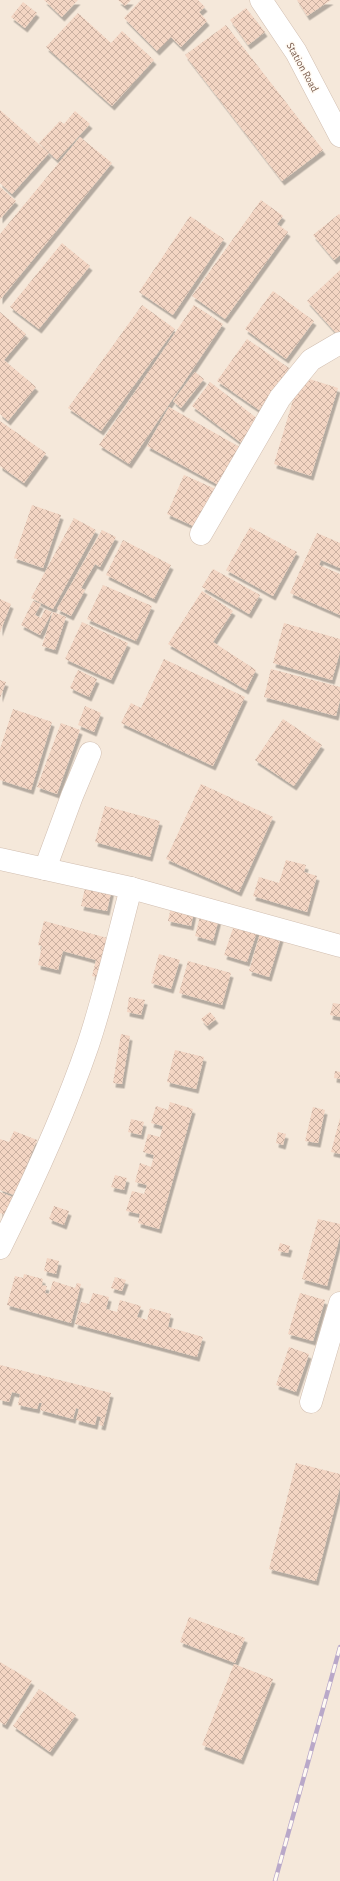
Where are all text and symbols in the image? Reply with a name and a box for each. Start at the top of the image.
street label: Station Road [285,41,321,94]

